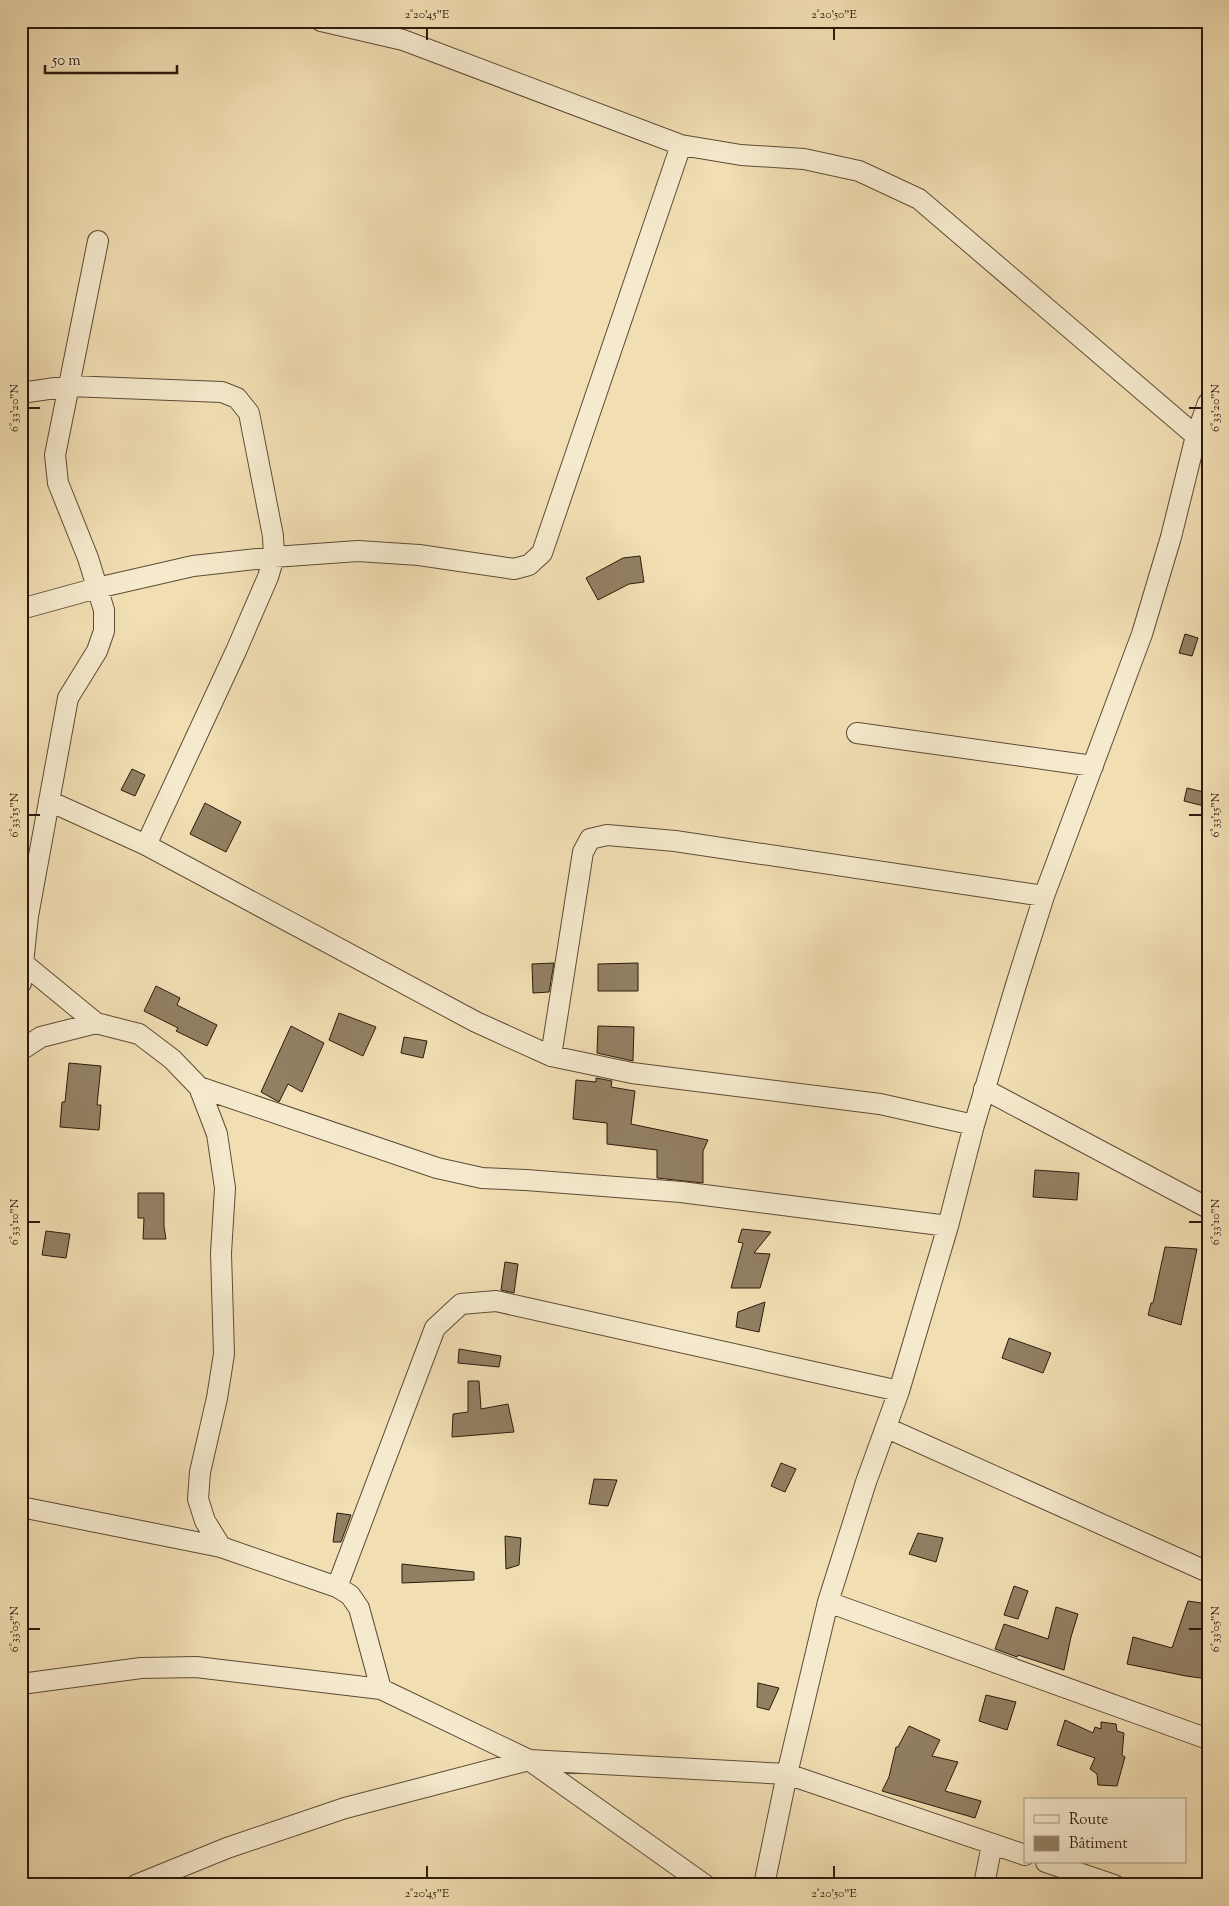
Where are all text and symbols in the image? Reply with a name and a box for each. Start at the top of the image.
text: 2°20'45"E [405,6,450,24]
text: 2°20'50"E [811,6,858,24]
scale bar [45,42,178,74]
text: 50 m [51,51,81,72]
text: 6°33'20"N [6,384,24,432]
text: 6°33'20"N [1207,384,1225,432]
text: 6°33'15"N [6,792,24,837]
text: 6°33'15"N [1207,792,1225,837]
text: 6°33'10"N [6,1198,24,1245]
text: 6°33'10"N [1207,1198,1225,1245]
text: 6°33'05"N [6,1605,24,1652]
text: 6°33'05"N [1207,1605,1225,1652]
legend [1024,1798,1186,1864]
text: Route [1069,1810,1108,1831]
text: Bâtiment [1069,1834,1128,1855]
text: 2°20'45"E [405,1885,450,1903]
text: 2°20'50"E [811,1885,858,1903]

